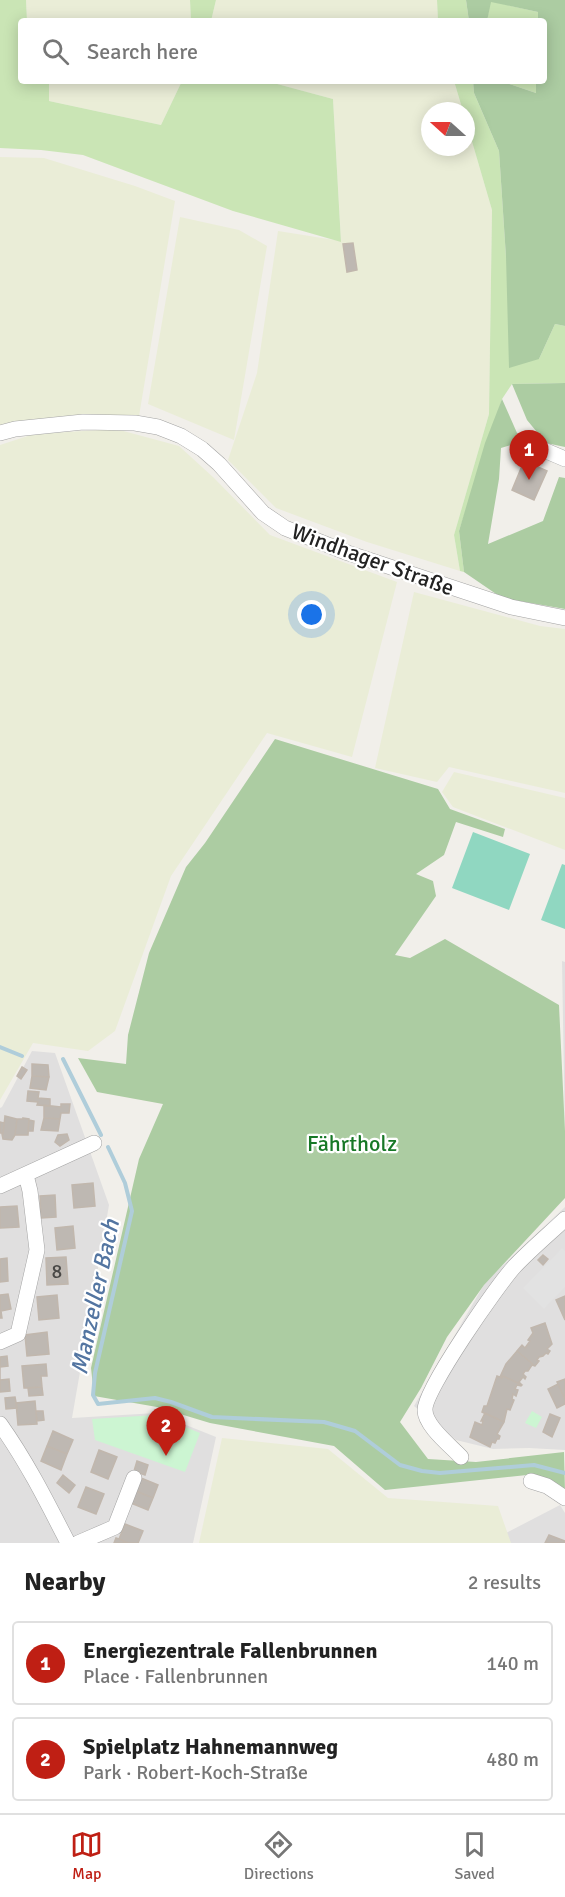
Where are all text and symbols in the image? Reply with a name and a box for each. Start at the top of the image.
search box [18,18,547,84]
icon: search [39,35,72,68]
text: Search here [87,38,198,65]
north arrow [421,102,475,156]
pin: 1 [510,430,548,480]
street label: Windhager Straße [288,518,458,601]
your location [297,600,326,629]
park label: Fährtholz [307,1130,397,1157]
water label: Manzeller Bach [64,1216,126,1377]
house number: 8 [52,1259,62,1284]
pin: 2 [146,1406,186,1456]
text: Nearby [24,1566,105,1598]
text: 2 results [468,1570,541,1595]
text: Energiezentrale Fallenbrunnen [83,1637,378,1664]
text: 1 [40,1651,51,1676]
text: 140 m [486,1651,539,1676]
text: Place · Fallenbrunnen [83,1664,268,1689]
text: Spielplatz Hahnemannweg [83,1733,338,1760]
text: 2 [40,1747,51,1772]
text: 480 m [486,1747,539,1772]
text: Park · Robert-Koch-Straße [83,1760,308,1785]
tab: Map [70,1828,103,1884]
tab: Directions [244,1828,314,1884]
tab: Saved [454,1828,495,1884]

